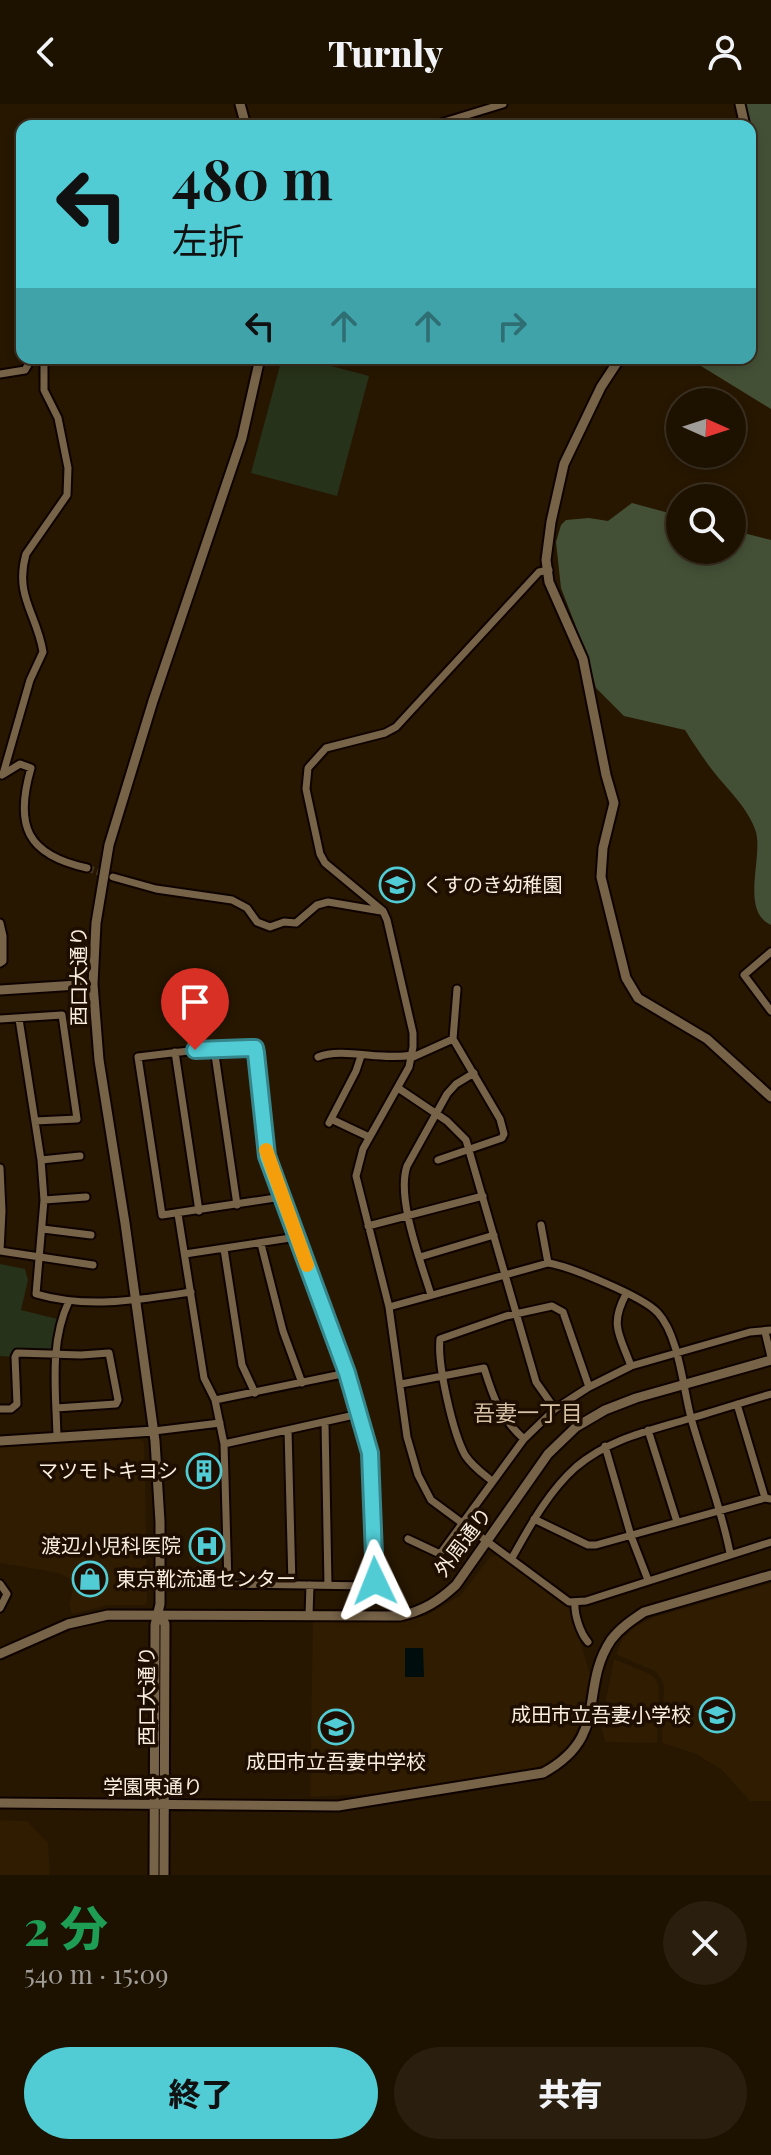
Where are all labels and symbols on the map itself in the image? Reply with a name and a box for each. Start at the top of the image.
north arrow [666,388,746,468]
school or university icon: くすのき幼稚園 [378,866,416,904]
place label: くすのき幼稚園 [423,870,562,897]
street label: 西口大通り [64,926,91,1026]
pin [161,968,229,1050]
district label: 吾妻一丁目 [473,1397,583,1427]
building icon: マツモトキヨシ [185,1452,223,1490]
place label: マツモトキヨシ [38,1456,178,1483]
street label: 外周通り [427,1501,497,1581]
hospital icon: 渡辺小児科医院 [188,1527,226,1565]
place label: 渡辺小児科医院 [41,1531,181,1558]
position arrow [333,1539,417,1623]
shop icon: 東京靴流通センター [71,1560,109,1598]
place label: 東京靴流通センター [116,1564,296,1591]
street label: 西口大通り [132,1646,159,1746]
school or university icon: 成田市立吾妻小学校 [698,1696,736,1734]
place label: 成田市立吾妻小学校 [511,1700,691,1727]
school or university icon: 成田市立吾妻中学校 [317,1708,355,1746]
place label: 成田市立吾妻中学校 [246,1747,426,1774]
street label: 学園東通り [103,1772,203,1799]

